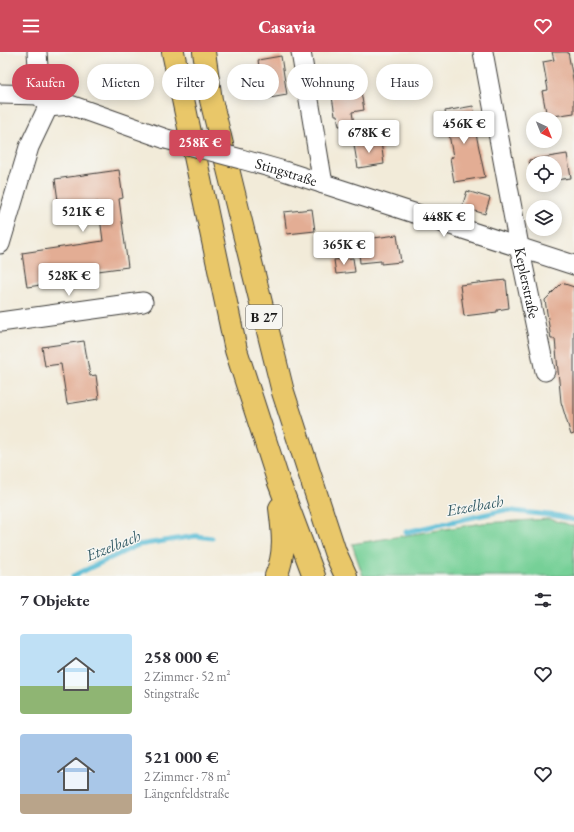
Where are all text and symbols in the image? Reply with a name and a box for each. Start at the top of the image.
icon: menu [20,15,42,37]
text: Casavia [258,15,316,38]
icon: heart [532,15,554,37]
chip: Kaufen [12,64,79,100]
chip: Mieten [87,64,154,100]
chip: Filter [162,64,219,100]
chip: Neu [227,64,279,100]
chip: Wohnung [287,64,368,100]
chip: Haus [376,64,433,100]
pin: 456K € [431,111,497,145]
north arrow [526,112,562,148]
map controls [526,112,562,236]
text: 456K € [442,115,486,132]
pin: 678K € [336,120,402,154]
text: 678K € [347,124,391,141]
pin: 258K € [167,130,233,164]
text: 258K € [178,134,222,151]
street label: Stingstraße [253,153,320,190]
button: locate [526,156,562,192]
pin: 521K € [50,199,116,233]
button: layers [526,200,562,236]
text: 521K € [61,203,105,220]
pin: 448K € [411,204,477,238]
text: 448K € [422,208,466,225]
pin: 365K € [311,232,377,266]
text: 365K € [322,236,366,253]
street label: Keplerstraße [511,246,544,320]
pin: 528K € [36,263,102,297]
text: 528K € [47,267,91,284]
road number: B 27 [246,305,282,329]
water label: Etzelbach [444,490,505,521]
water label: Etzelbach [82,525,144,566]
text: 7 Objekte [20,589,90,611]
icon: filters [532,589,554,611]
text: 258 000 € [144,646,219,668]
icon: home [52,650,100,698]
icon: heart [532,663,554,685]
text: 2 Zimmer · 52 m² [144,668,230,685]
text: Stingstraße [144,685,199,702]
text: 521 000 € [144,746,219,768]
icon: home [52,750,100,798]
icon: heart [532,763,554,785]
text: 2 Zimmer · 78 m² [144,768,230,785]
text: Längenfeldstraße [144,785,229,802]

